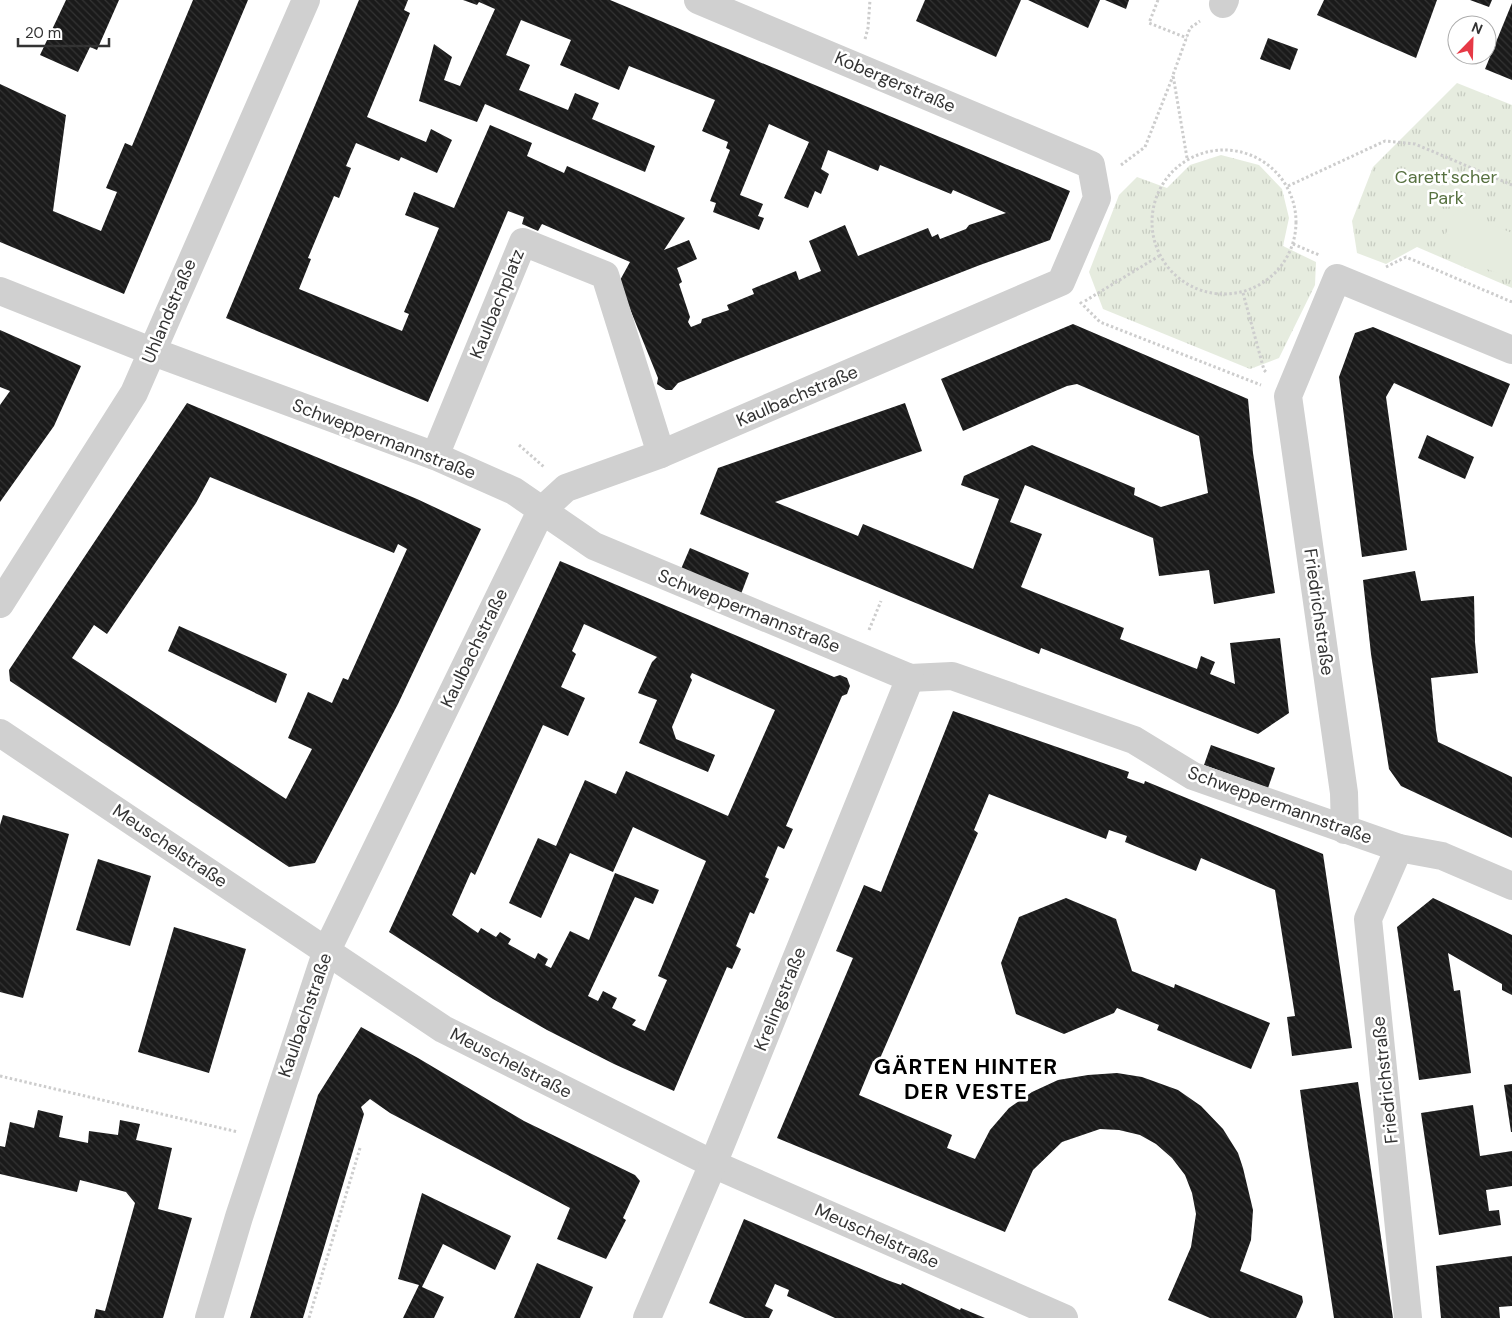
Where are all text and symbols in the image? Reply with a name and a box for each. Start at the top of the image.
scale bar [18,15,109,47]
north arrow [1447,15,1497,65]
text: N [1469,18,1485,38]
text: 20 m [25,23,61,43]
street label: Kobergerstraße [831,46,959,118]
park label: Carett'scher Park [1395,165,1498,210]
street label: Kaulbachplatz [464,246,530,362]
street label: Uhlandstraße [136,255,202,367]
street label: Kaulbachstraße [732,360,862,432]
street label: Schweppermannstraße [289,393,479,485]
street label: Friedrichstraße [1298,547,1340,677]
street label: Schweppermannstraße [654,563,844,659]
street label: Kaulbachstraße [435,584,513,712]
street label: Schweppermannstraße [1184,760,1376,850]
street label: Meuschelstraße [108,799,232,893]
street label: Krelingstraße [748,944,812,1054]
street label: Kaulbachstraße [272,950,338,1080]
street label: Friedrichstraße [1366,1015,1404,1145]
street label: Meuschelstraße [446,1022,576,1104]
district label: GÄRTEN HINTER DER VESTE [874,1052,1058,1106]
street label: Meuschelstraße [811,1198,943,1274]

